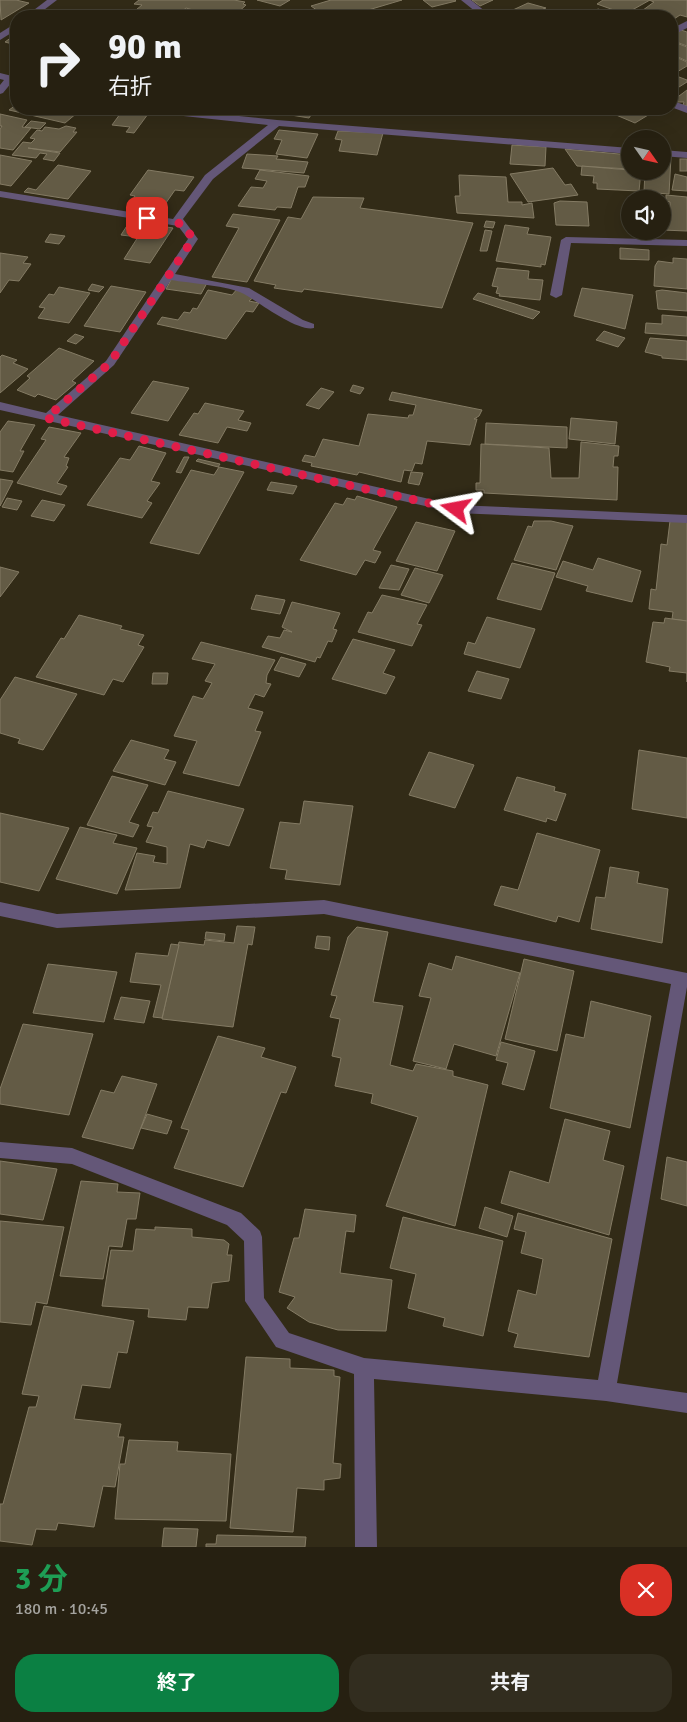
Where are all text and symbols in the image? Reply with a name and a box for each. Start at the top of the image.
text: 90 m [108,25,182,68]
icon: right [25,30,90,95]
text: 右折 [108,73,152,100]
north arrow [621,130,671,180]
map controls [621,130,671,240]
button: sound [621,190,671,240]
pin [126,197,168,239]
icon: arrive [133,204,161,232]
position arrow [429,482,481,534]
text: 3 分 [15,1561,68,1598]
button: close [620,1564,672,1616]
text: 180 m · 10:45 [15,1599,108,1619]
button: 終了 [15,1654,339,1712]
button: 共有 [349,1654,672,1712]

